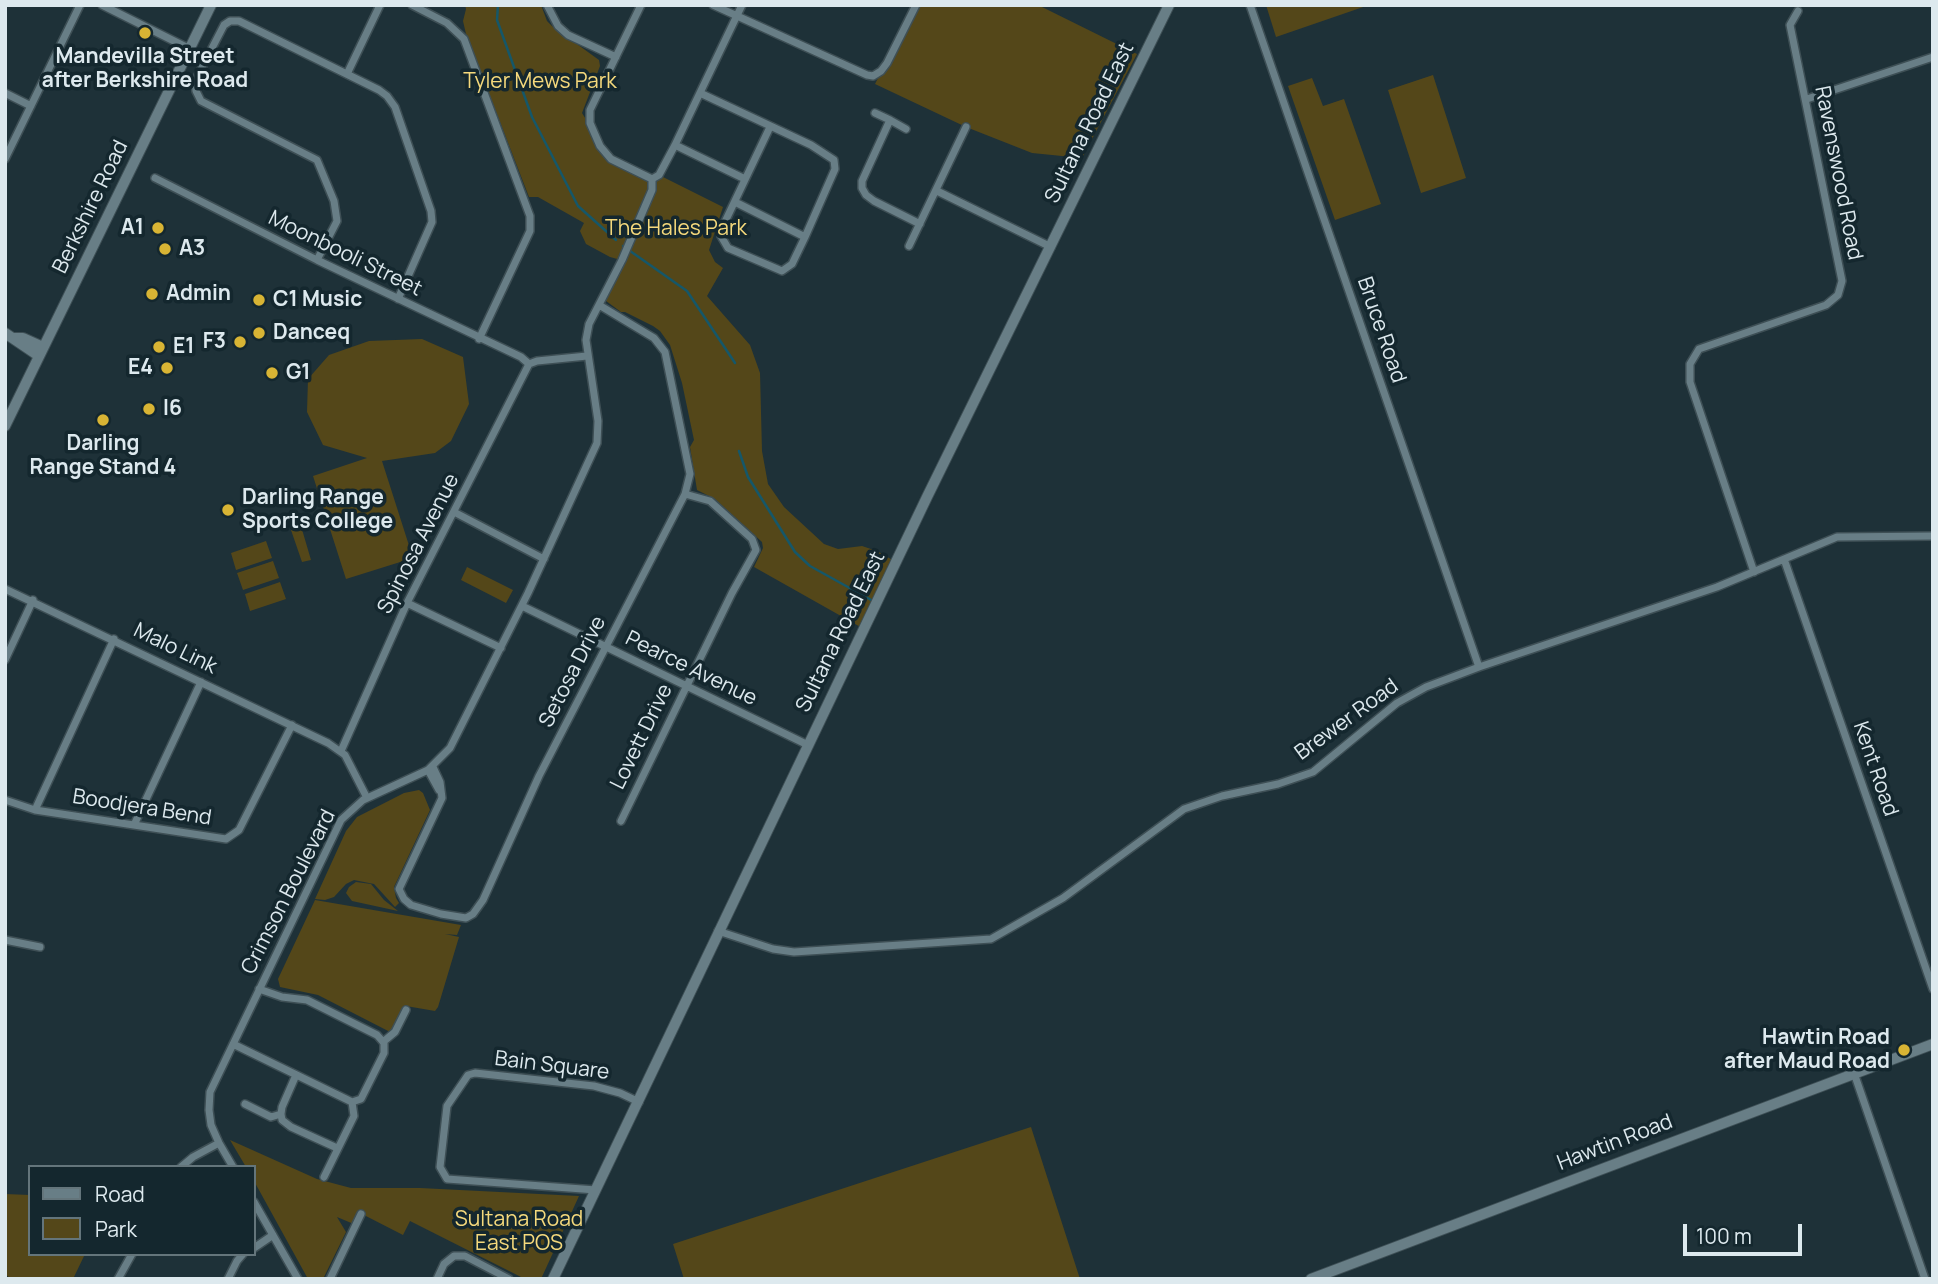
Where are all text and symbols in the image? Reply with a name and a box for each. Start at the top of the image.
marker: Mandevilla Street after Berkshire Road [137,25,153,41]
street label: Sultana Road East [1040,38,1140,208]
place label: Mandevilla Street after Berkshire Road [42,44,248,94]
park label: Tyler Mews Park [463,69,617,95]
street label: Ravenswood Road [1809,84,1867,262]
street label: Berkshire Road [48,136,134,278]
street label: Moonbooli Street [264,206,426,302]
place label: A1 [121,215,144,241]
park label: The Hales Park [605,216,747,242]
marker: A1 [150,220,166,236]
place label: A3 [179,236,205,262]
marker: A3 [157,241,173,257]
street label: Bruce Road [1351,274,1411,386]
place label: Admin [166,281,231,307]
marker: Admin [144,286,160,302]
place label: C1 Music [273,287,362,313]
marker: C1 Music [251,292,267,308]
place label: Danceq [273,320,350,346]
marker: Danceq [251,325,267,341]
place label: F3 [203,329,226,355]
place label: E1 [173,334,194,360]
marker: F3 [232,334,248,350]
marker: E1 [151,339,167,355]
place label: E4 [128,355,153,381]
marker: E4 [159,360,175,376]
place label: G1 [286,360,311,386]
marker: G1 [264,365,280,381]
place label: I6 [163,396,182,422]
marker: I6 [141,401,157,417]
marker: Darling Range Stand 4 [95,412,111,428]
place label: Darling Range Stand 4 [30,431,176,481]
street label: Spinosa Avenue [373,470,465,618]
place label: Darling Range Sports College [242,485,393,535]
marker: Darling Range Sports College [220,502,236,518]
street label: Sultana Road East [791,547,891,717]
street label: Setosa Drive [534,612,612,732]
street label: Malo Link [129,618,221,680]
street label: Pearce Avenue [621,626,761,712]
street label: Brewer Road [1290,674,1404,766]
street label: Lovett Drive [606,680,678,794]
street label: Kent Road [1847,718,1903,820]
street label: Boodjera Bend [71,785,213,831]
street label: Crimson Boulevard [237,805,341,979]
place label: Hawtin Road after Maud Road [1724,1025,1890,1075]
marker: Hawtin Road after Maud Road [1896,1042,1912,1058]
street label: Bain Square [493,1046,611,1086]
street label: Hawtin Road [1554,1109,1676,1177]
legend [28,1165,256,1256]
text: Road [95,1180,145,1208]
park label: Sultana Road East POS [455,1207,583,1257]
scale bar [1686,1210,1805,1254]
text: Park [95,1215,137,1243]
text: 100 m [1696,1222,1752,1250]

